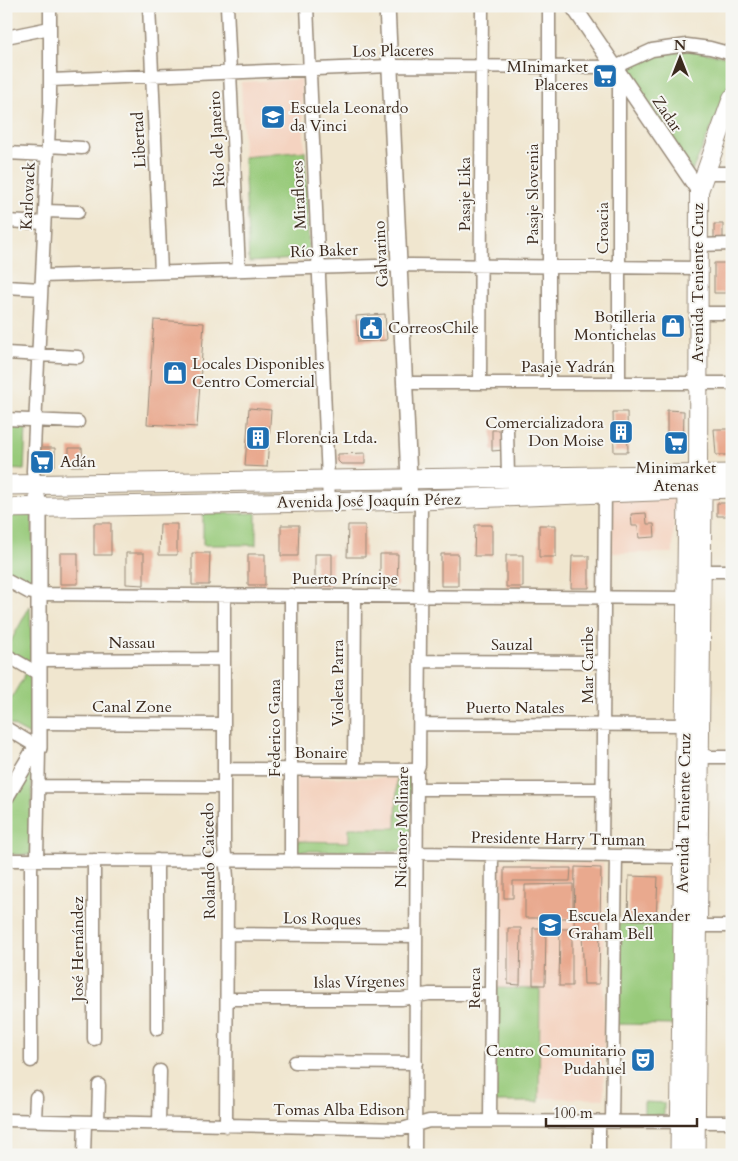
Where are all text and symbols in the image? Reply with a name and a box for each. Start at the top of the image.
north arrow [656,32,706,82]
text: N [674,36,686,55]
street label: Los Placeres [352,39,434,63]
place label: MInimarket Placeres [507,56,588,96]
supermarket icon: MInimarket Placeres [592,63,618,89]
street label: Río de Janeiro [203,90,231,188]
street label: Zadar [647,91,687,137]
place label: Escuela Leonardo da Vinci [290,97,409,137]
school or university icon: Escuela Leonardo da Vinci [260,104,286,130]
street label: Libertad [127,111,151,169]
street label: Pasaje Slovenia [522,143,544,245]
street label: Pasaje Lika [454,157,476,231]
street label: Miraflores [286,160,312,230]
street label: Karlovack [15,161,41,231]
street label: Croacia [592,202,614,254]
street label: Avenida Teniente Cruz [687,203,709,363]
street label: Galvarino [368,220,394,288]
street label: Río Baker [290,239,359,263]
place label: Botilleria Montichelas [574,306,656,346]
shop icon: Botilleria Montichelas [660,313,686,339]
public building icon: CorreosChile [358,315,384,341]
place label: CorreosChile [388,317,479,339]
place label: Locales Disponibles Centro Comercial [192,353,324,393]
street label: Pasaje Yadrán [521,356,615,378]
shop icon: Locales Disponibles Centro Comercial [162,360,188,386]
place label: Comercializadora Don Moise [485,412,604,452]
building icon: Comercializadora Don Moise [608,419,634,445]
building icon: Florencia Ltda. [245,425,271,451]
place label: Florencia Ltda. [276,427,377,449]
supermarket icon: Minimarket Atenas [663,430,689,456]
supermarket icon: Adán [29,449,55,475]
place label: Adán [60,451,96,473]
place label: Minimarket Atenas [636,457,716,497]
street label: Avenida José Joaquín Pérez [277,488,461,514]
street label: Puerto Príncipe [292,568,398,590]
street label: Mar Caribe [577,626,599,704]
street label: Nassau [109,632,156,654]
street label: Sauzal [491,634,533,656]
street label: Violeta Parra [327,639,349,727]
street label: Federico Gana [264,679,286,777]
street label: Canal Zone [92,696,172,718]
street label: Puerto Natales [466,697,564,719]
street label: Avenida Teniente Cruz [672,733,696,893]
street label: Bonaire [294,742,348,764]
street label: Nicanor Molinare [390,766,414,888]
street label: Rolando Caicedo [197,802,221,920]
street label: Presidente Harry Truman [471,826,645,852]
street label: José Hernández [67,896,89,1004]
place label: Escuela Alexander Graham Bell [568,905,690,945]
street label: Los Roques [283,907,361,931]
school or university icon: Escuela Alexander Graham Bell [537,912,563,938]
street label: Renca [464,967,486,1009]
street label: Islas Vírgenes [313,970,405,994]
place label: Centro Comunitario Pudahuel [486,1040,626,1080]
theatre icon: Centro Comunitario Pudahuel [630,1047,656,1073]
scale bar [546,1096,697,1128]
street label: Tomas Alba Edison [273,1099,405,1121]
text: 100 m [553,1103,593,1123]

